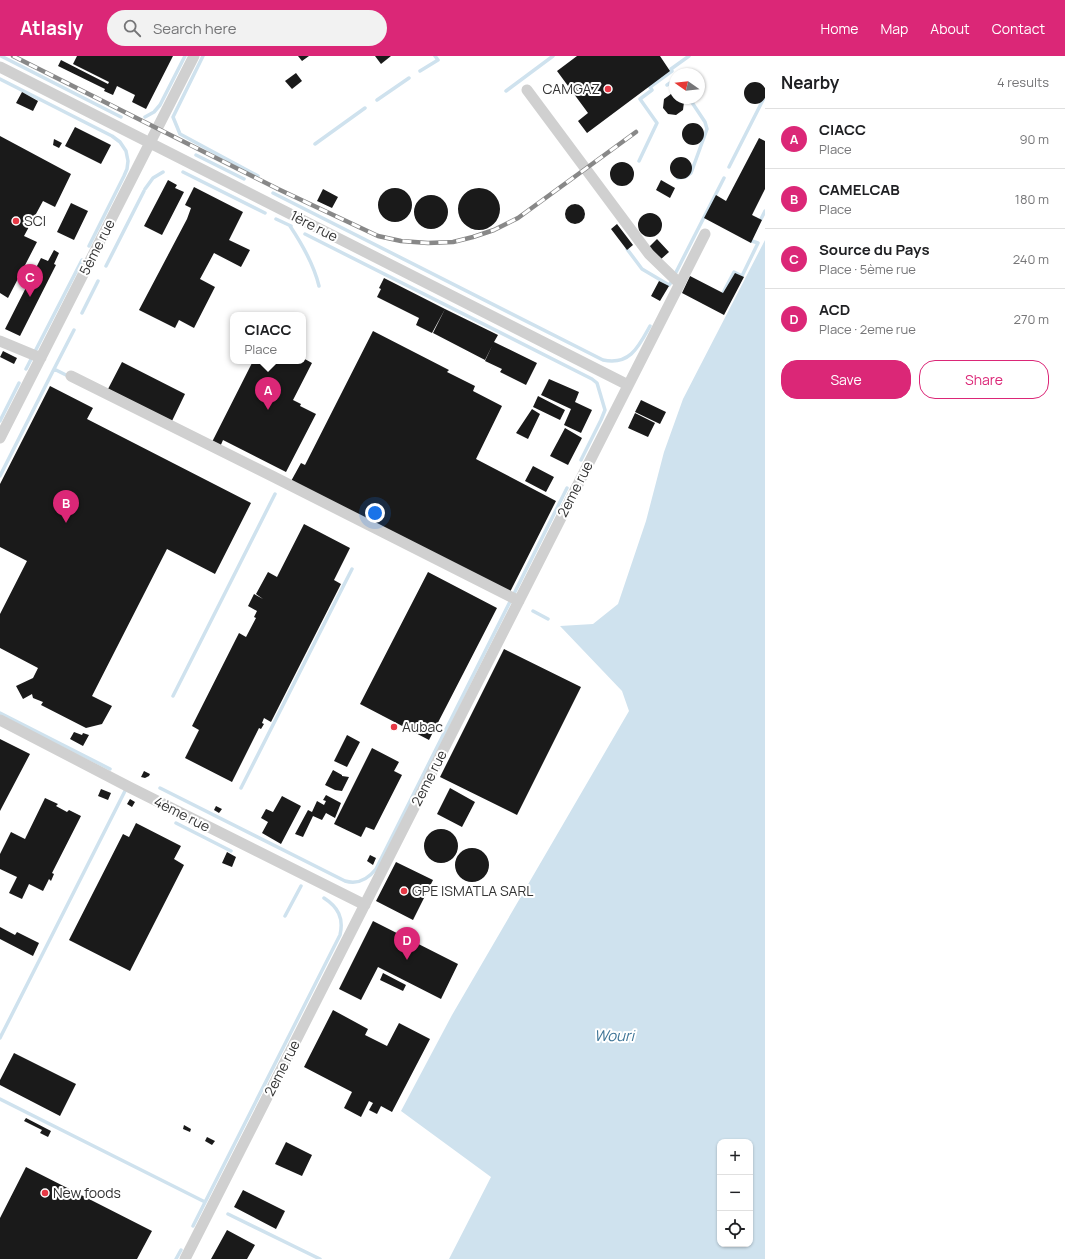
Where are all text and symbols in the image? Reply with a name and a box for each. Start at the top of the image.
search box [107,10,387,46]
text: Atlasly [20,15,83,41]
icon: search [121,17,143,39]
text: Search here [153,18,236,39]
text: Home [821,19,858,38]
text: Map [880,19,908,38]
text: About [930,19,970,38]
text: Contact [992,19,1045,38]
north arrow [669,68,705,104]
text: Nearby [781,71,839,94]
text: 4 results [997,73,1049,91]
place label: CAMGAZ [543,79,600,98]
marker: CAMGAZ [603,84,613,94]
text: CIACC [819,119,866,140]
text: A [790,130,798,148]
text: 90 m [1019,130,1049,148]
text: Place [819,140,852,158]
text: CAMELCAB [819,179,900,200]
text: B [790,190,798,208]
text: 180 m [1015,190,1049,208]
text: Place [819,200,852,218]
street label: 1ère rue [287,205,341,246]
place label: SCI [24,211,46,230]
marker: SCI [11,216,21,226]
street label: 5ème rue [74,216,119,278]
text: Source du Pays [819,239,930,260]
text: C [789,250,799,268]
text: 240 m [1013,250,1049,268]
text: Place · 5ème rue [819,260,916,278]
pin: C [17,264,43,297]
text: ACD [819,299,850,320]
text: D [789,310,799,328]
text: 270 m [1014,310,1049,328]
popup [230,312,306,364]
text: CIACC [244,319,292,340]
text: Place · 2eme rue [819,320,916,338]
text: Place [244,340,277,358]
button: Save [781,360,911,399]
button: Share [919,360,1049,399]
pin: A [255,377,281,410]
street label: 2eme rue [552,458,597,520]
pin: B [53,490,79,523]
your location [365,503,385,523]
place label: Aubac [402,717,443,736]
marker: Aubac [389,722,399,732]
street label: 2eme rue [406,747,451,809]
street label: 4ème rue [151,791,214,836]
place label: GPE ISMATLA SARL [412,881,533,900]
marker: GPE ISMATLA SARL [399,886,409,896]
pin: D [394,927,420,960]
water label: Wouri [594,1025,636,1046]
street label: 2eme rue [259,1037,304,1099]
map controls [717,1139,753,1247]
button: + [717,1139,753,1175]
button: − [717,1175,753,1211]
place label: New foods [53,1183,121,1202]
marker: New foods [40,1188,50,1198]
button: locate [717,1211,753,1247]

